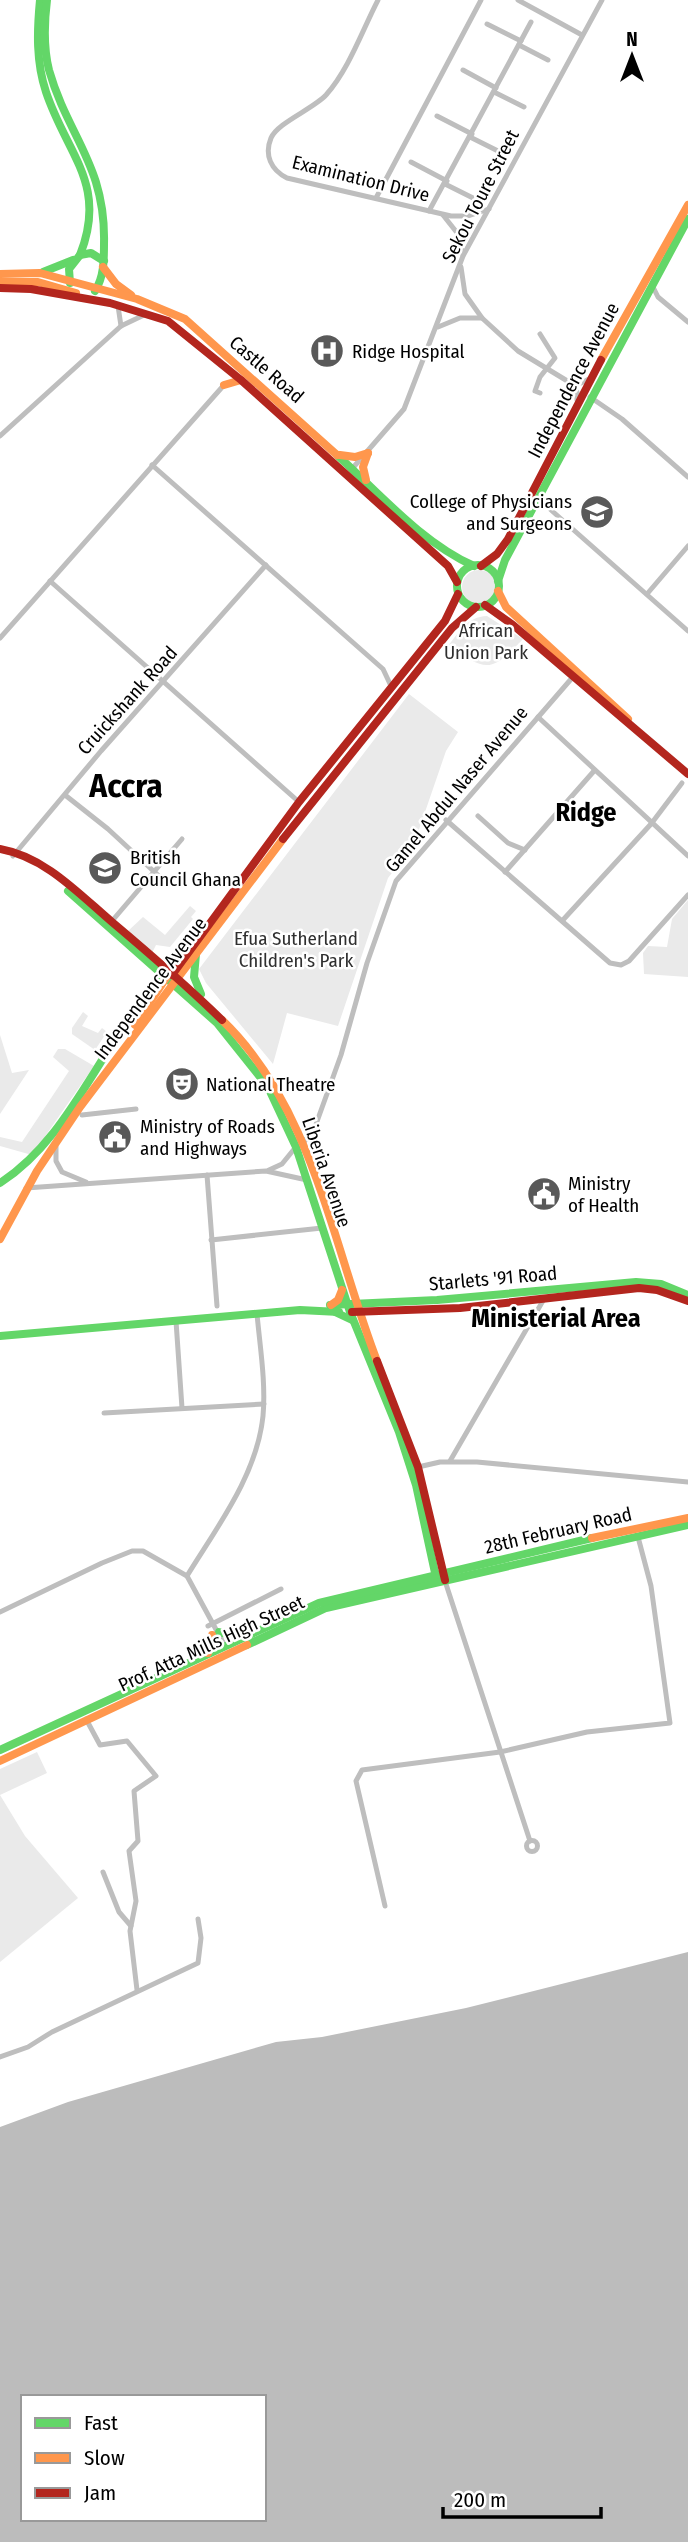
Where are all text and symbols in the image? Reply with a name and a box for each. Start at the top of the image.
north arrow [597,21,667,91]
text: N [626,28,638,51]
street label: Sekou Toure Street [437,125,524,267]
street label: Examination Drive [290,150,432,207]
street label: Independence Avenue [523,299,624,462]
street label: Castle Road [225,331,309,408]
hospital icon: Ridge Hospital [308,332,346,370]
place label: Ridge Hospital [352,340,465,363]
place label: College of Physicians and Surgeons [410,490,572,535]
school or university icon: College of Physicians and Surgeons [578,493,616,531]
park label: African Union Park [444,619,528,664]
street label: Cruickshank Road [73,641,182,759]
street label: Gamel Abdul Naser Avenue [380,702,533,877]
district label: Accra [88,766,163,806]
district label: Ridge [555,797,617,828]
place label: British Council Ghana [130,846,241,891]
school or university icon: British Council Ghana [86,849,124,887]
street label: Independence Avenue [89,913,211,1064]
park label: Efua Sutherland Children's Park [234,927,358,972]
theatre icon: National Theatre [163,1065,201,1103]
place label: National Theatre [206,1073,336,1096]
street label: Liberia Avenue [297,1114,356,1230]
place label: Ministry of Roads and Highways [140,1115,275,1160]
public building icon: Ministry of Roads and Highways [96,1118,134,1156]
place label: Ministry of Health [568,1172,639,1217]
public building icon: Ministry of Health [525,1175,563,1213]
street label: Starlets '91 Road [428,1261,558,1296]
district label: Ministerial Area [471,1303,641,1334]
street label: 28th February Road [482,1502,634,1559]
street label: Prof. Atta Mills High Street [115,1590,308,1697]
legend [21,2395,266,2521]
text: Fast [84,2410,118,2436]
text: Slow [84,2445,125,2471]
scale bar [443,2476,600,2520]
text: Jam [84,2480,116,2506]
text: 200 m [454,2487,506,2513]

